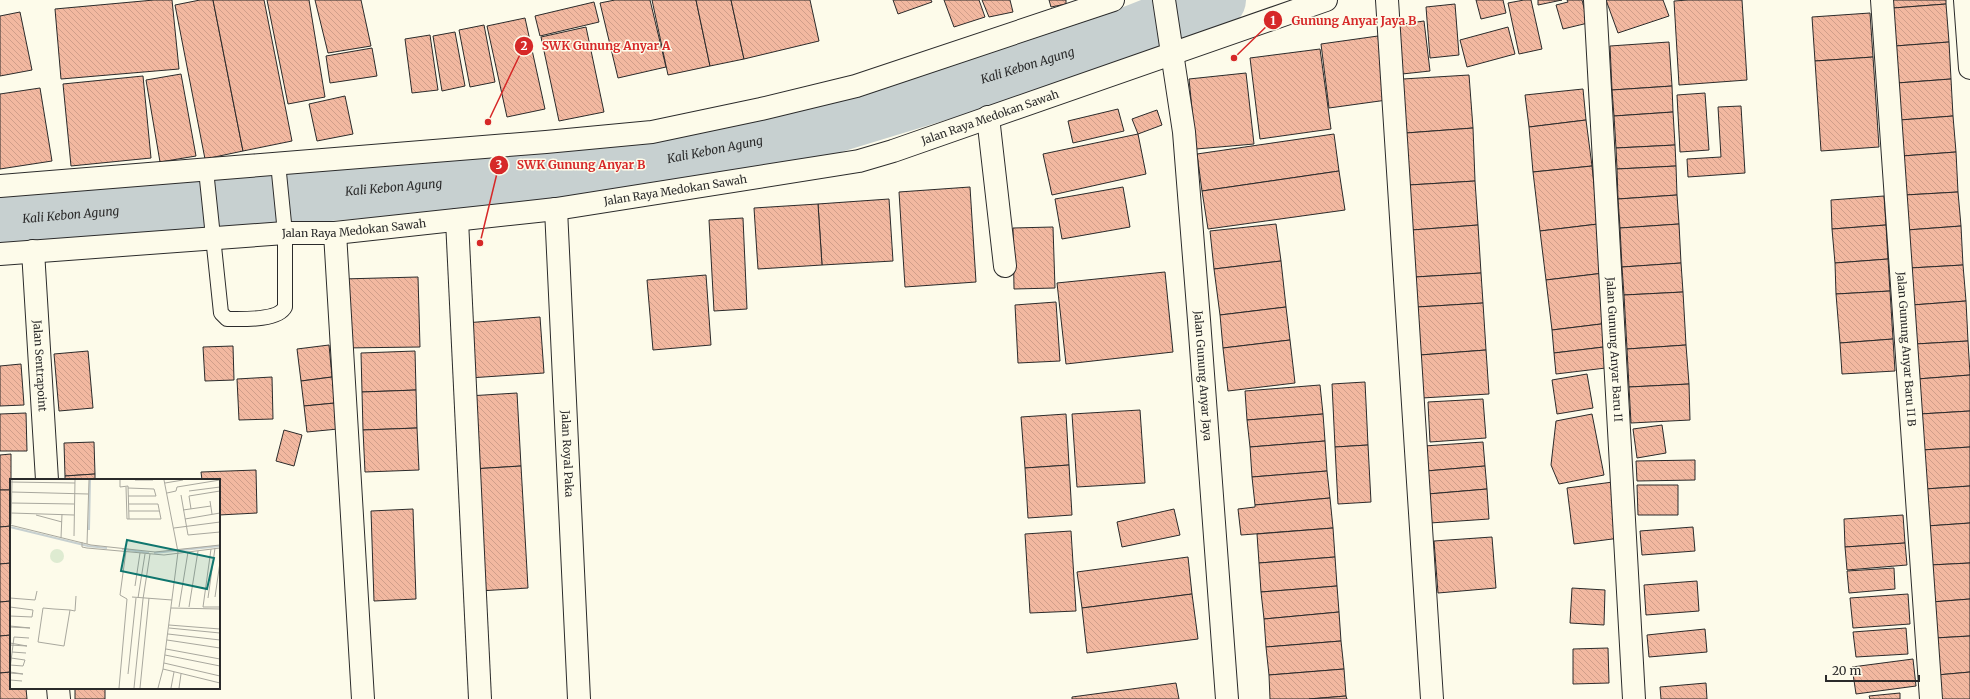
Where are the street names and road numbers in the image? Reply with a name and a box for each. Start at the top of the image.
street label: Jalan Raya Medokan Sawah [918,87,1061,148]
street label: Jalan Raya Medokan Sawah [602,172,749,208]
street label: Jalan Raya Medokan Sawah [280,216,428,240]
street label: Jalan Gunung Anyar Baru II B [1894,270,1919,428]
street label: Jalan Gunung Anyar Baru II [1603,276,1626,422]
street label: Jalan Gunung Anyar Jaya [1191,309,1215,441]
street label: Jalan Sentrapoint [30,318,50,413]
street label: Jalan Royal Paka [558,409,577,498]

